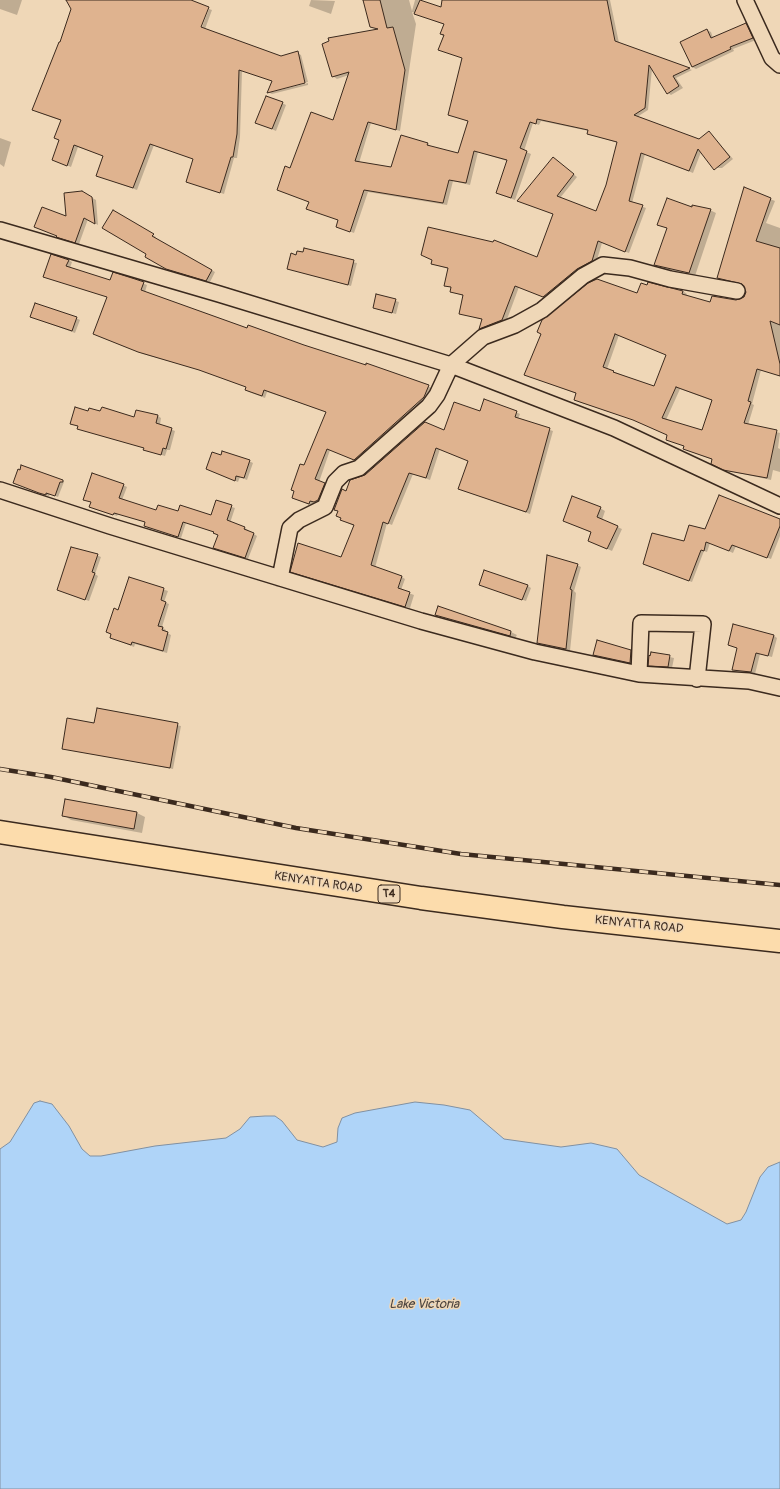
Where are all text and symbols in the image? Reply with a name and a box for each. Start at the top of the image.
street label: KENYATTA ROAD [273,869,363,897]
road number: T4 [378,885,400,903]
street label: KENYATTA ROAD [594,913,684,937]
water label: Lake Victoria [389,1297,459,1313]

